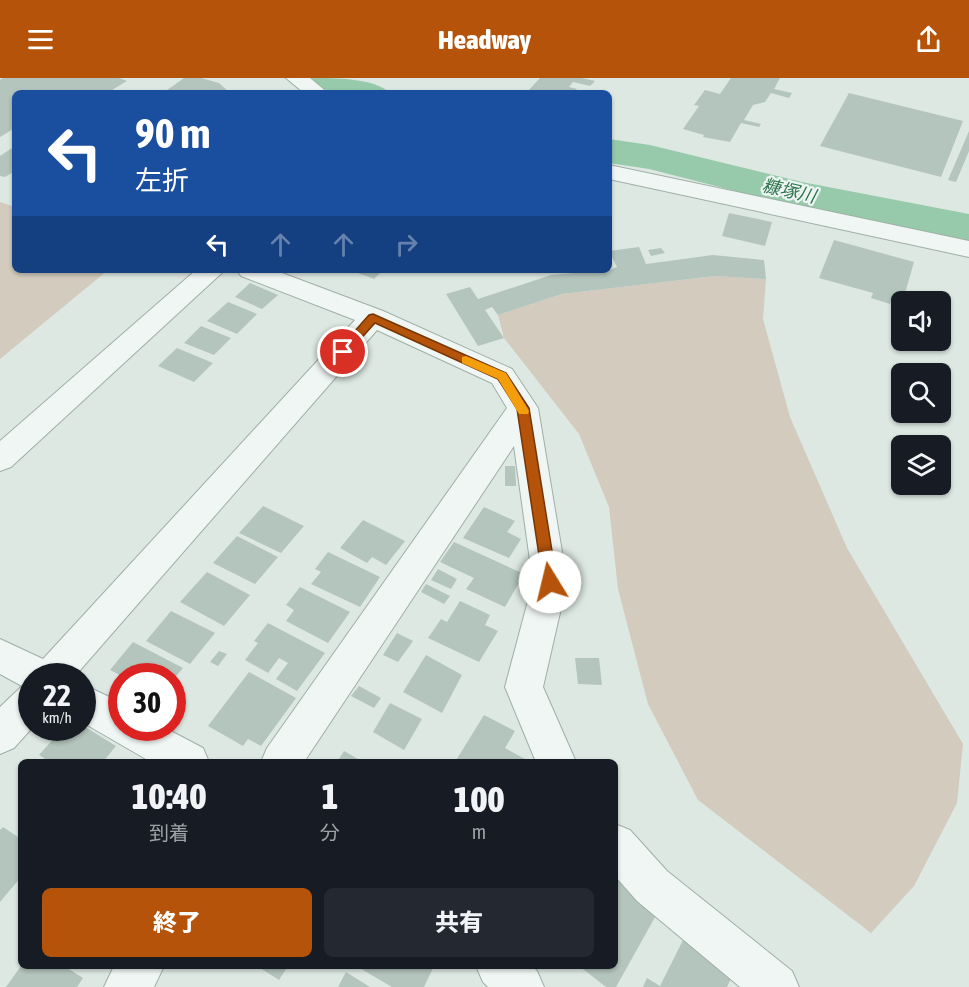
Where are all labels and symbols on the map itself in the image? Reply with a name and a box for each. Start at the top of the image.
water label: 糠塚川 [760,174,820,207]
pin [317,326,368,377]
position arrow [518,550,582,614]
speed limit sign: 30 [108,663,186,741]

